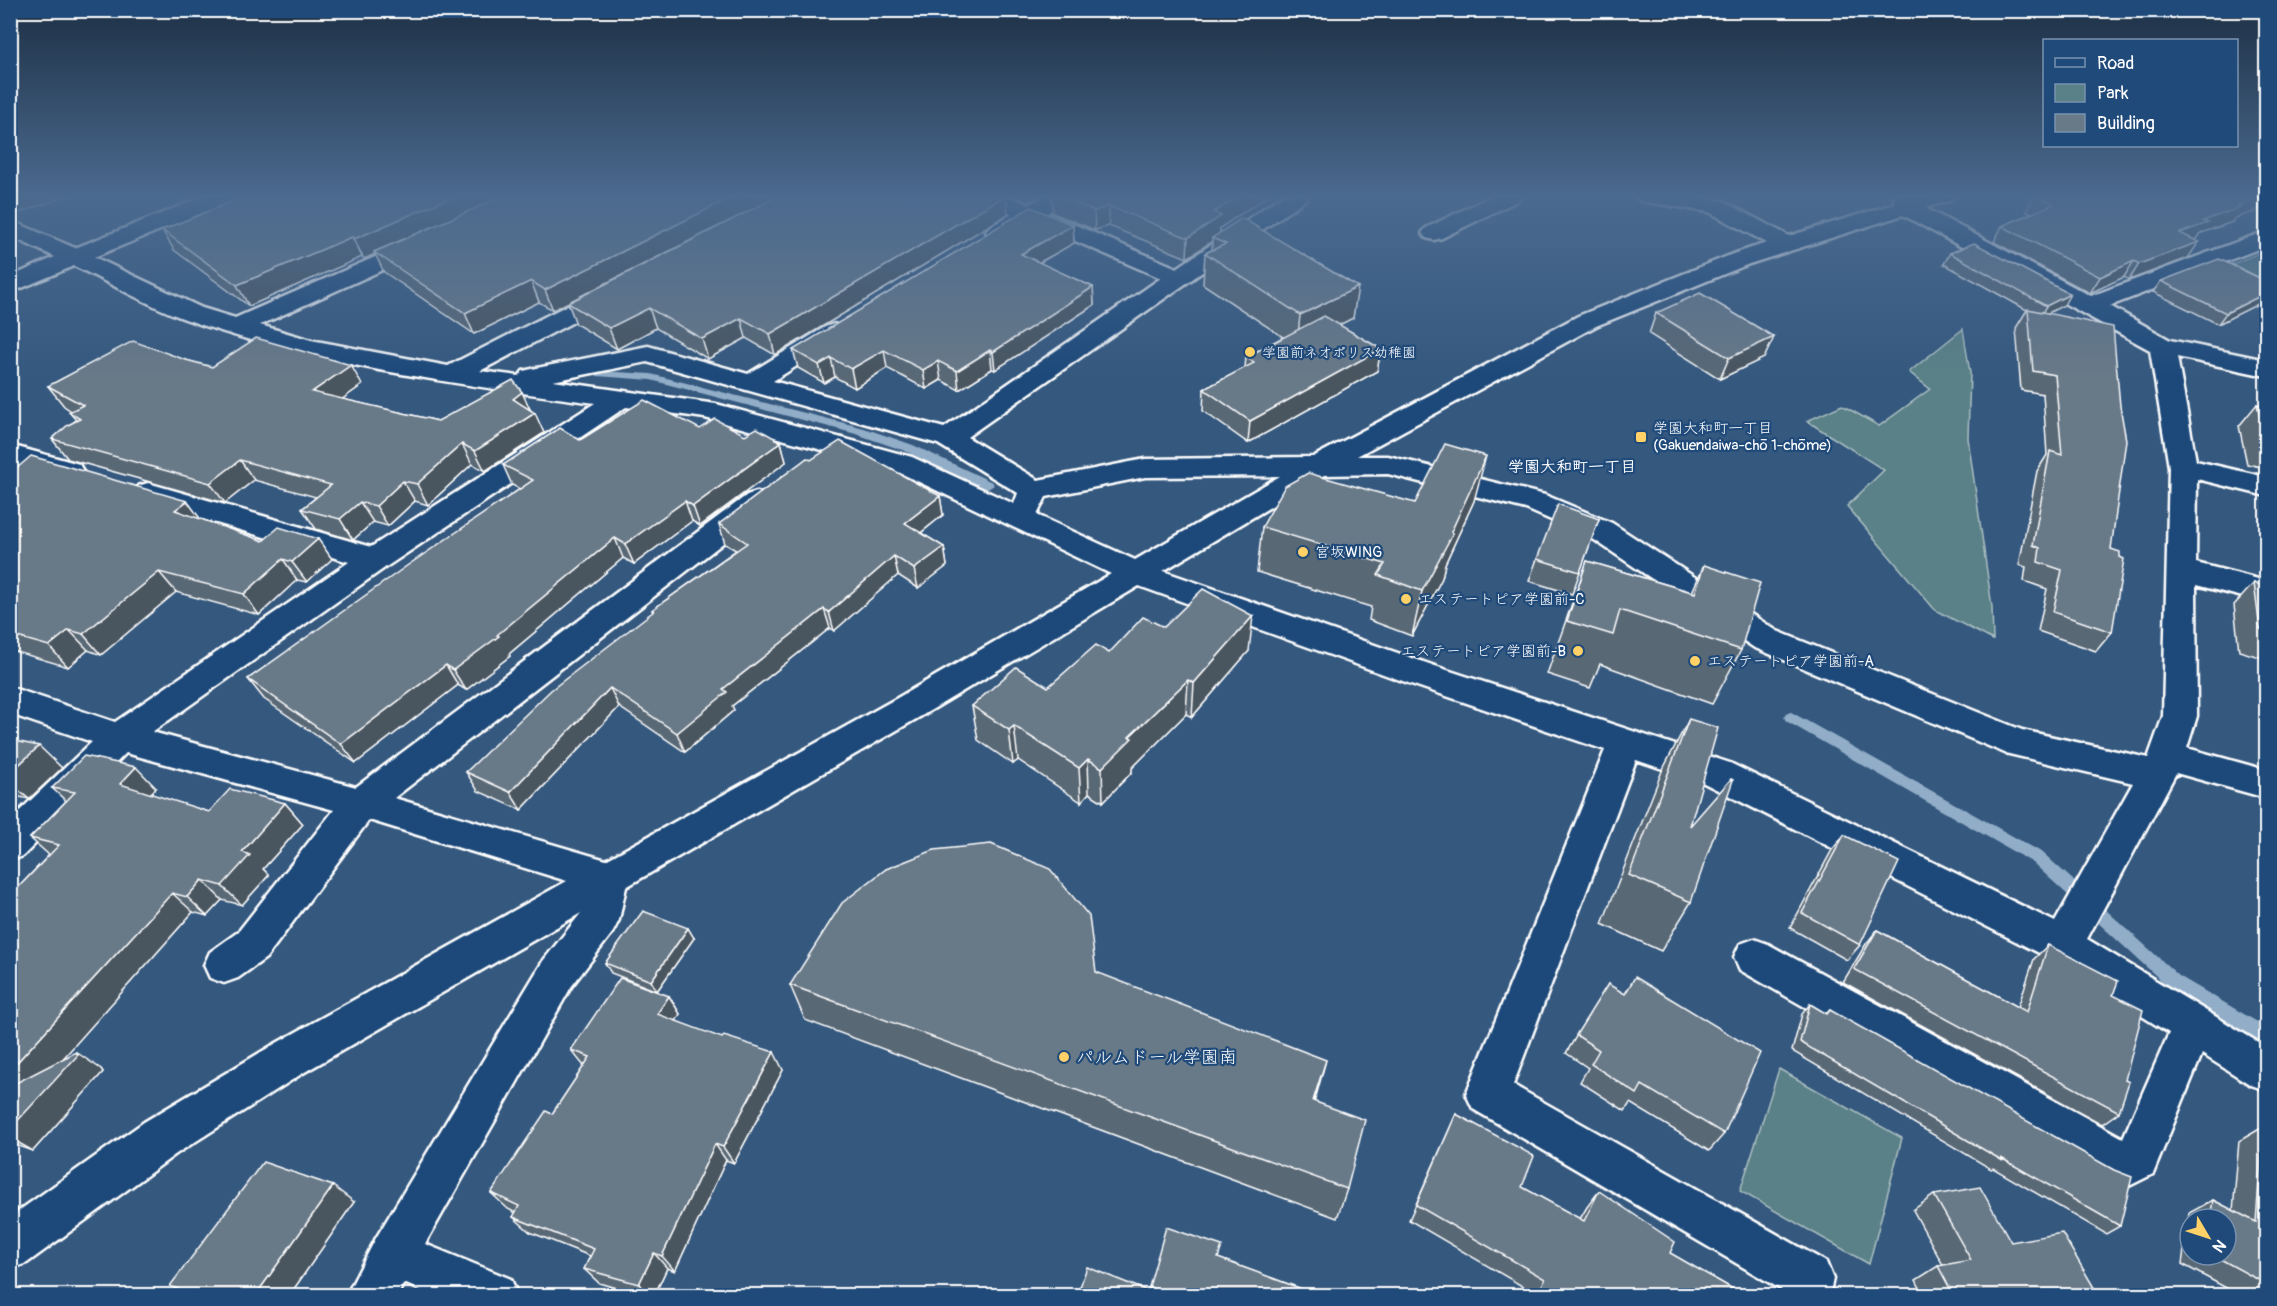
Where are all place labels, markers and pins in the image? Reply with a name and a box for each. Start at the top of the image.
place label: 学園前ネオポリス幼稚園 [1262,344,1416,361]
marker: 学園前ネオポリス幼稚園 [1243,345,1257,359]
place label: 学園大和町一丁目 (Gakuendaiwa-chō 1-chōme) [1653,419,1832,455]
marker: 学園大和町一丁目 (Gakuendaiwa-chō 1-chōme) [1634,430,1648,444]
place label: 宮坂WING [1315,543,1382,562]
marker: 宮坂WING [1296,545,1310,559]
place label: エステートピア学園前-C [1418,590,1585,609]
marker: エステートピア学園前-C [1399,592,1413,606]
place label: エステートピア学園前-B [1400,642,1566,661]
marker: エステートピア学園前-B [1571,644,1585,658]
place label: エステートピア学園前-A [1707,652,1874,671]
marker: エステートピア学園前-A [1688,654,1702,668]
place label: パルムドール学園南 [1076,1046,1237,1069]
marker: パルムドール学園南 [1057,1050,1071,1064]

